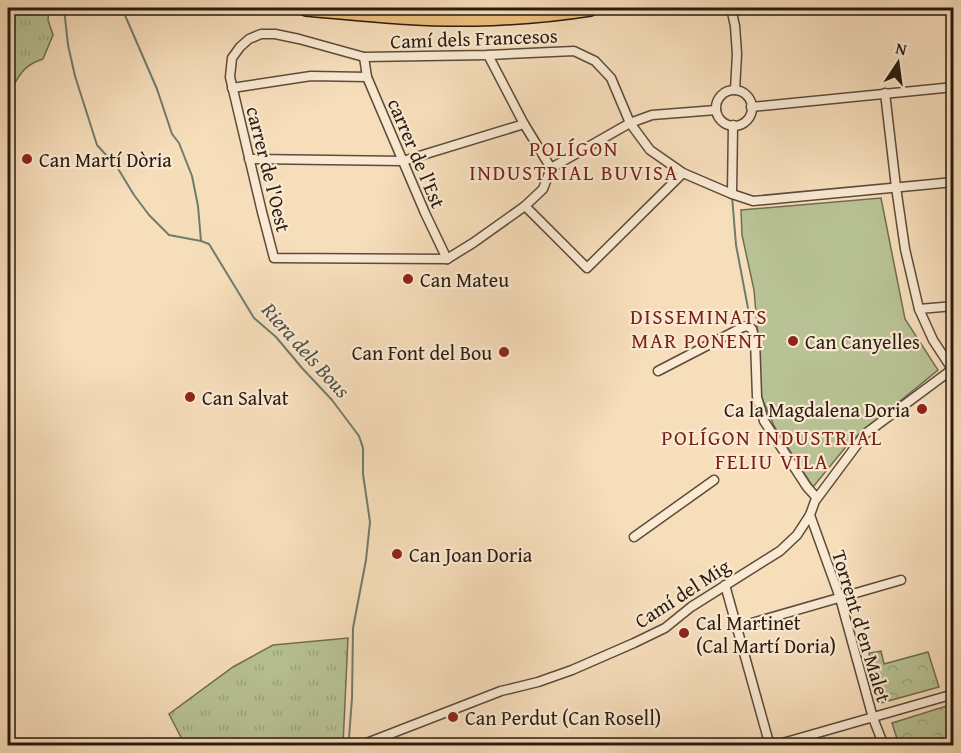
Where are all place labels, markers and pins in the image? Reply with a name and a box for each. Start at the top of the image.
place label: Can Martí Dòria [39,145,172,174]
marker: Can Martí Dòria [20,152,34,166]
place label: Can Mateu [420,265,509,294]
marker: Can Mateu [401,272,415,286]
place label: Can Canyelles [805,327,920,356]
marker: Can Canyelles [786,334,800,348]
place label: Can Font del Bou [352,338,492,367]
marker: Can Font del Bou [497,345,511,359]
place label: Can Salvat [202,383,289,412]
marker: Can Salvat [183,390,197,404]
place label: Ca la Magdalena Doria [724,395,911,424]
marker: Ca la Magdalena Doria [915,402,929,416]
place label: Can Joan Doria [409,540,533,569]
marker: Can Joan Doria [390,547,404,561]
place label: Cal Martinet (Cal Martí Doria) [696,608,836,660]
marker: Cal Martinet (Cal Martí Doria) [677,626,691,640]
place label: Can Perdut (Can Rosell) [465,703,661,732]
marker: Can Perdut (Can Rosell) [446,710,460,724]

